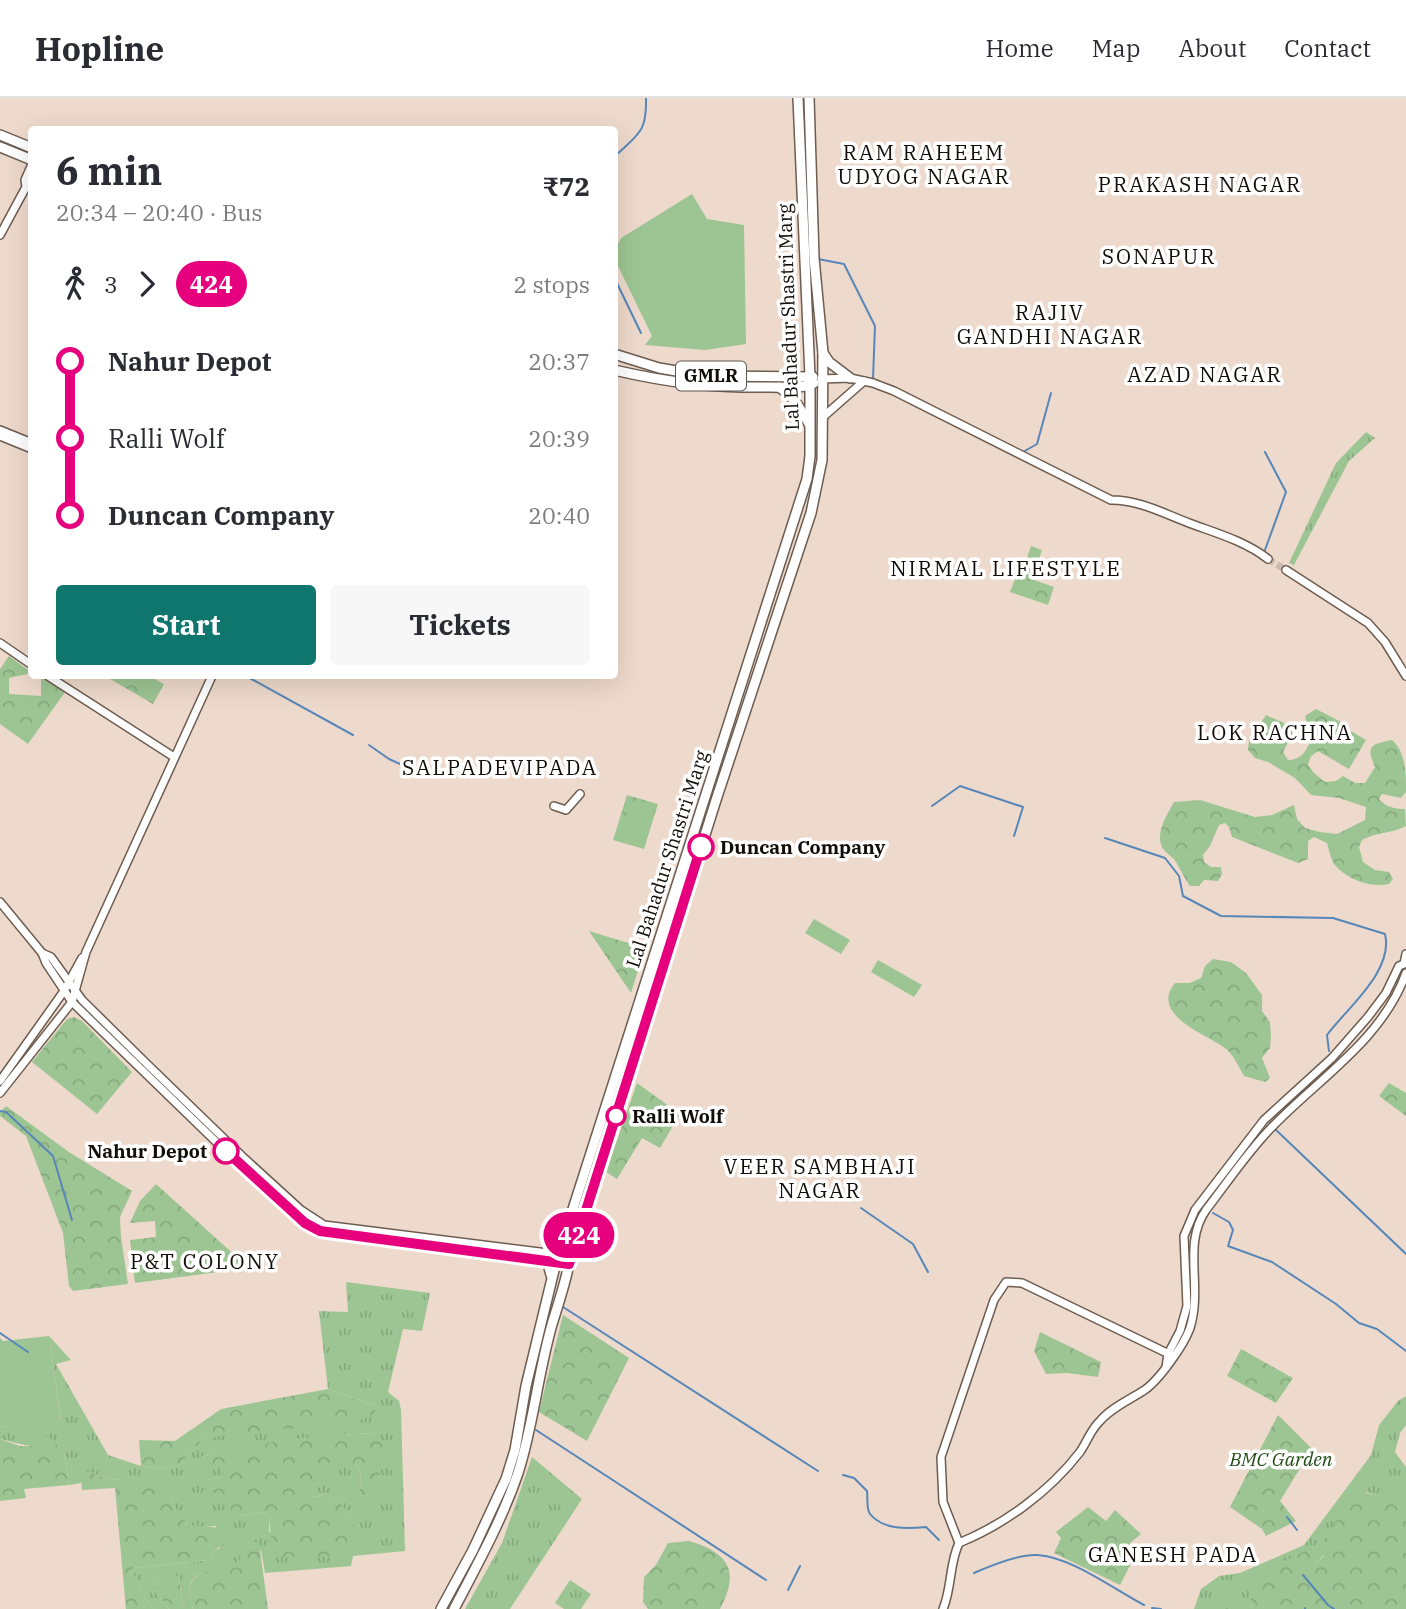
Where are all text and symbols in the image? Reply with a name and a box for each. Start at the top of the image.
text: Hopline [35,27,164,70]
text: Home [986,32,1054,64]
text: Map [1092,32,1140,64]
text: About [1178,32,1246,64]
text: Contact [1284,32,1371,64]
district label: RAM RAHEEM UDYOG NAGAR [837,138,1011,190]
text: 6 min [56,146,162,195]
text: ₹72 [542,169,590,203]
district label: PRAKASH NAGAR [1098,170,1302,198]
text: 20:34 – 20:40 · Bus [56,197,263,227]
street label: Lal Bahadur Shastri Marg [772,202,804,431]
district label: SONAPUR [1102,242,1216,270]
icon: walk [56,265,94,303]
icon: forward [128,265,166,303]
text: 424 [190,268,233,300]
text: 3 [104,269,118,299]
text: 2 stops [513,269,590,299]
district label: RAJIV GANDHI NAGAR [957,298,1143,350]
text: Nahur Depot [108,344,272,378]
text: 20:37 [528,346,590,376]
district label: AZAD NAGAR [1127,360,1283,388]
road number: GMLR [676,362,746,390]
text: Ralli Wolf [108,421,225,455]
text: 20:39 [528,423,590,453]
text: Duncan Company [108,498,334,532]
text: 20:40 [528,500,590,530]
district label: NIRMAL LIFESTYLE [890,554,1122,582]
button: Start [56,585,316,665]
button: Tickets [330,585,590,665]
district label: LOK RACHNA [1197,718,1353,746]
street label: Lal Bahadur Shastri Marg [621,747,714,971]
district label: SALPADEVIPADA [402,753,598,781]
marker: Duncan Company [688,834,714,860]
place label: Duncan Company [720,835,886,859]
place label: Ralli Wolf [632,1104,725,1128]
marker: Ralli Wolf [606,1106,626,1126]
marker: Nahur Depot [213,1138,239,1164]
place label: Nahur Depot [88,1139,207,1163]
district label: VEER SAMBHAJI NAGAR [724,1152,916,1204]
line badge: 424 [539,1212,619,1258]
text: 424 [557,1219,601,1251]
district label: P&T COLONY [130,1247,280,1275]
park label: BMC Garden [1229,1447,1333,1471]
district label: GANESH PADA [1088,1540,1258,1568]

